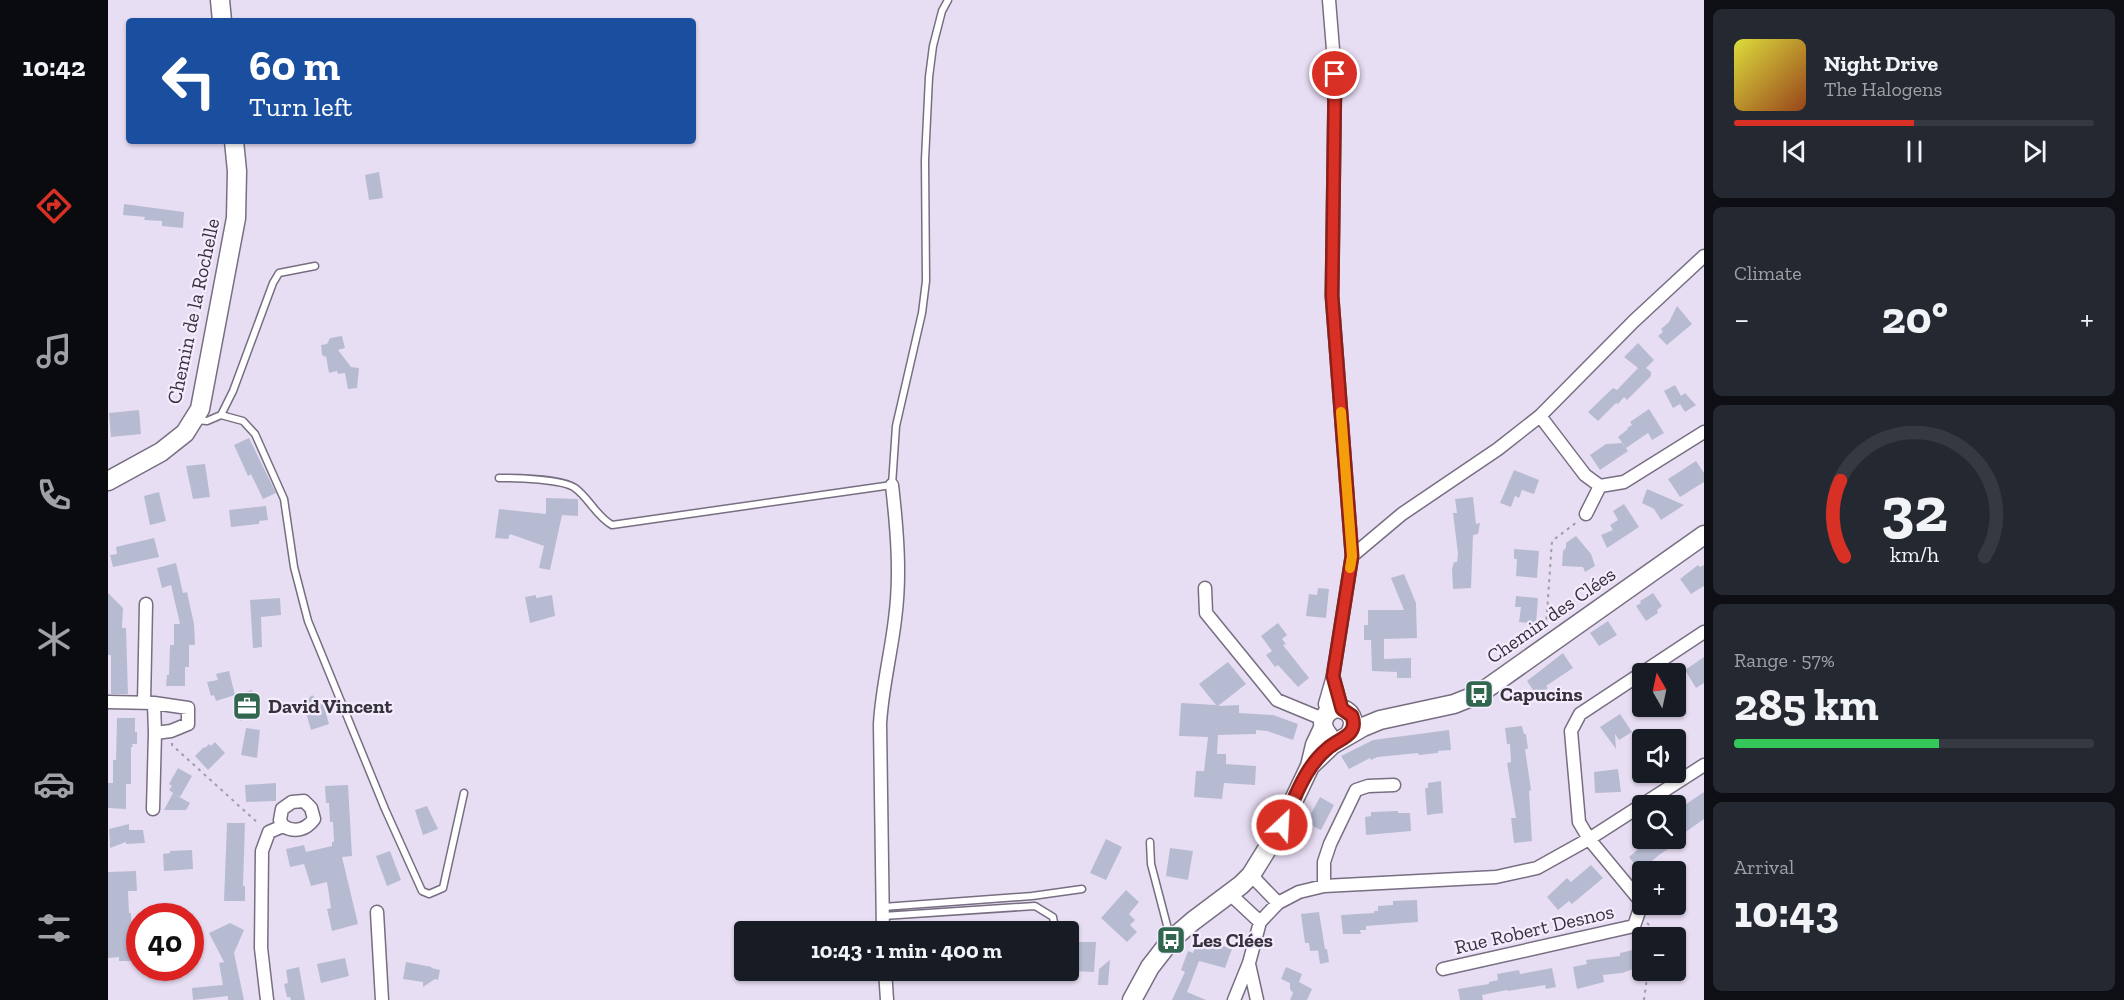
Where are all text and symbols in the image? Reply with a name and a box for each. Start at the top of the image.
text: 60 m [249,40,340,91]
icon: left [150,42,228,120]
pin [1309,48,1360,99]
text: Night Drive [1824,50,1938,77]
text: 10:42 [22,51,86,83]
icon: arrive [1318,57,1351,90]
text: The Halogens [1824,77,1942,101]
text: Turn left [249,91,352,123]
icon: previous [1778,135,1811,168]
icon: pause [1898,135,1931,168]
icon: next [2018,135,2051,168]
icon: directions [33,185,75,227]
street label: Chemin de la Rochelle [162,216,224,406]
text: Climate [1734,261,1802,285]
text: 20° [1882,291,1948,345]
text: − [1734,299,1749,338]
text: + [2080,299,2094,338]
icon: music [33,330,75,372]
text: 32 [1881,472,1947,547]
icon: phone [33,474,75,516]
text: km/h [1890,542,1938,567]
street label: Chemin des Clées [1482,562,1620,668]
icon: climate [33,618,75,660]
text: Range · 57% [1734,648,1835,672]
north arrow [1632,663,1686,717]
map controls [1632,663,1686,981]
bus stop icon: Capucins [1463,678,1495,710]
text: 285 km [1734,678,1879,732]
place label: Capucins [1500,682,1583,706]
office icon: David Vincent [231,690,263,722]
place label: David Vincent [268,694,394,718]
button: sound [1632,729,1686,783]
icon: car [33,763,75,805]
position arrow [1250,793,1314,857]
button: search [1632,795,1686,849]
text: Arrival [1734,855,1794,879]
button: + [1632,861,1686,915]
text: 10:43 [1734,885,1839,939]
street label: Rue Robert Desnos [1452,899,1616,959]
speed limit sign: 40 [126,903,204,981]
icon: filters [33,907,75,949]
bus stop icon: Les Clées [1155,924,1187,956]
button: − [1632,927,1686,981]
place label: Les Clées [1192,928,1273,952]
text: 10:43 · 1 min · 400 m [811,937,1002,964]

